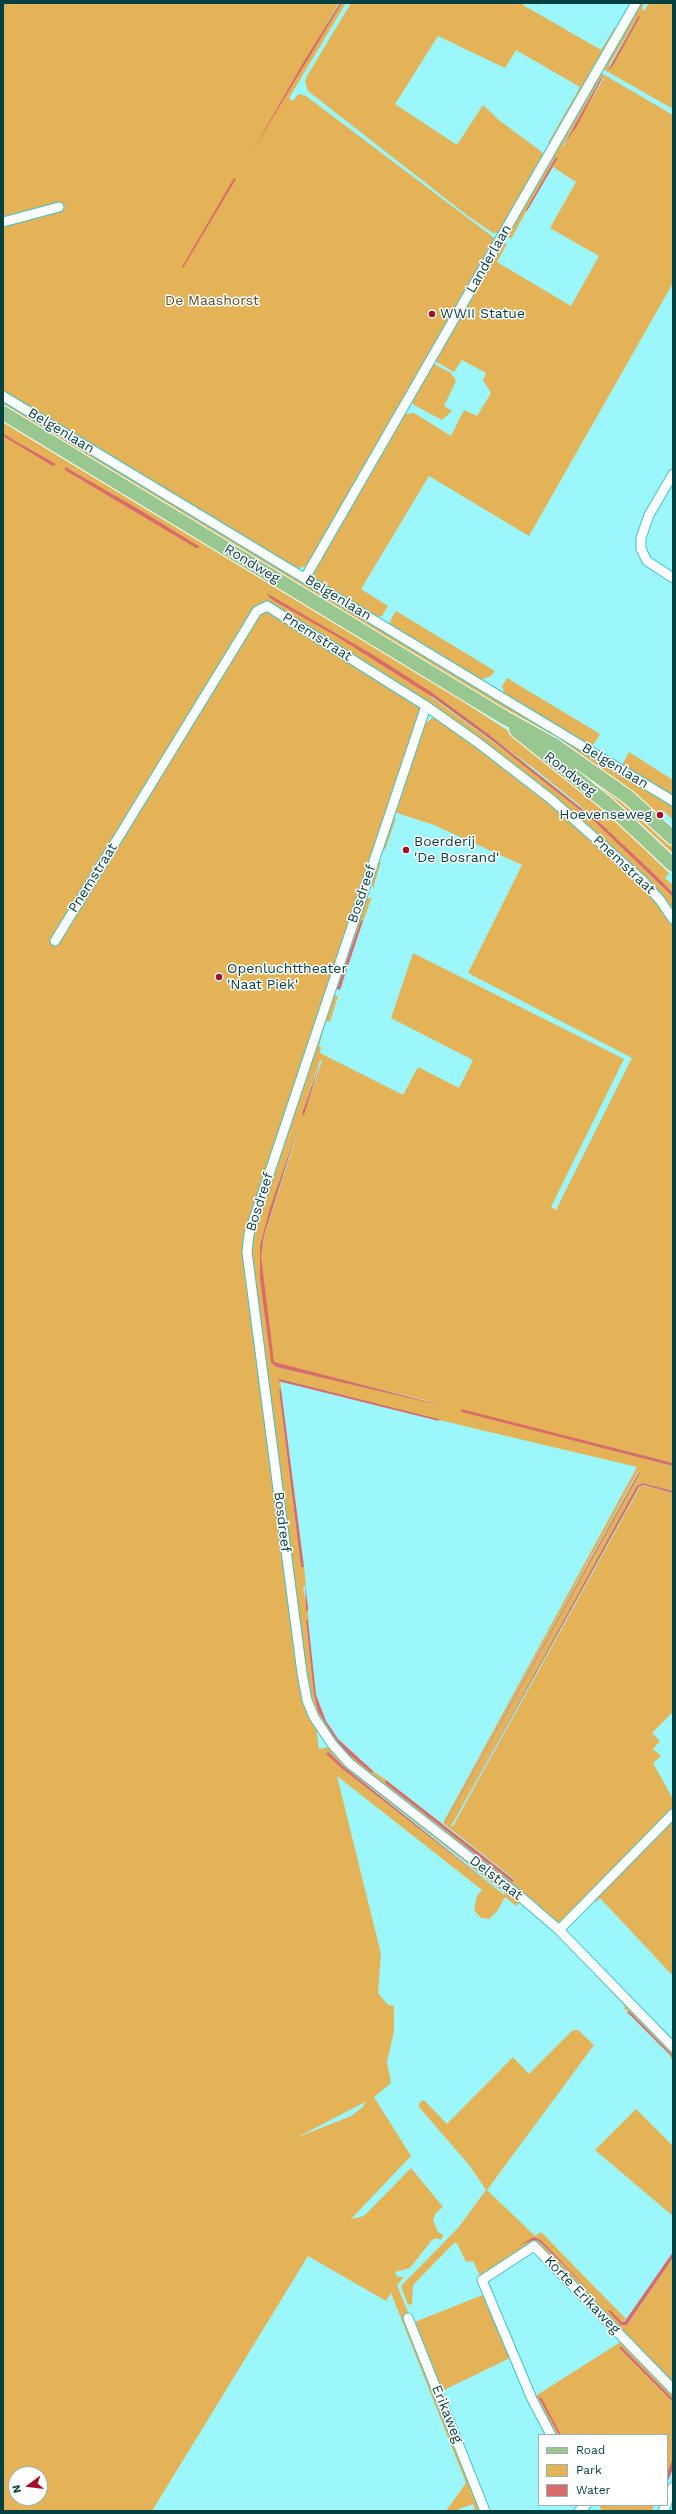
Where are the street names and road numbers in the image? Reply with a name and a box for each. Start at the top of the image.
street label: Landerlaan [463,222,515,296]
street label: Belgenlaan [25,405,97,457]
street label: Rondweg [221,541,283,587]
street label: Belgenlaan [302,572,374,624]
street label: Pnemstraat [279,609,355,665]
street label: Belgenlaan [579,740,651,792]
street label: Rondweg [541,748,599,800]
street label: Pnemstraat [589,832,659,898]
street label: Pnemstraat [65,840,121,916]
street label: Bosdreef [344,863,380,925]
street label: Bosdreef [243,1171,277,1233]
street label: Bosdreef [270,1491,294,1553]
street label: Delstraat [466,1852,526,1904]
street label: Korte Erikaweg [541,2252,623,2338]
street label: Erikaweg [428,2383,466,2445]

